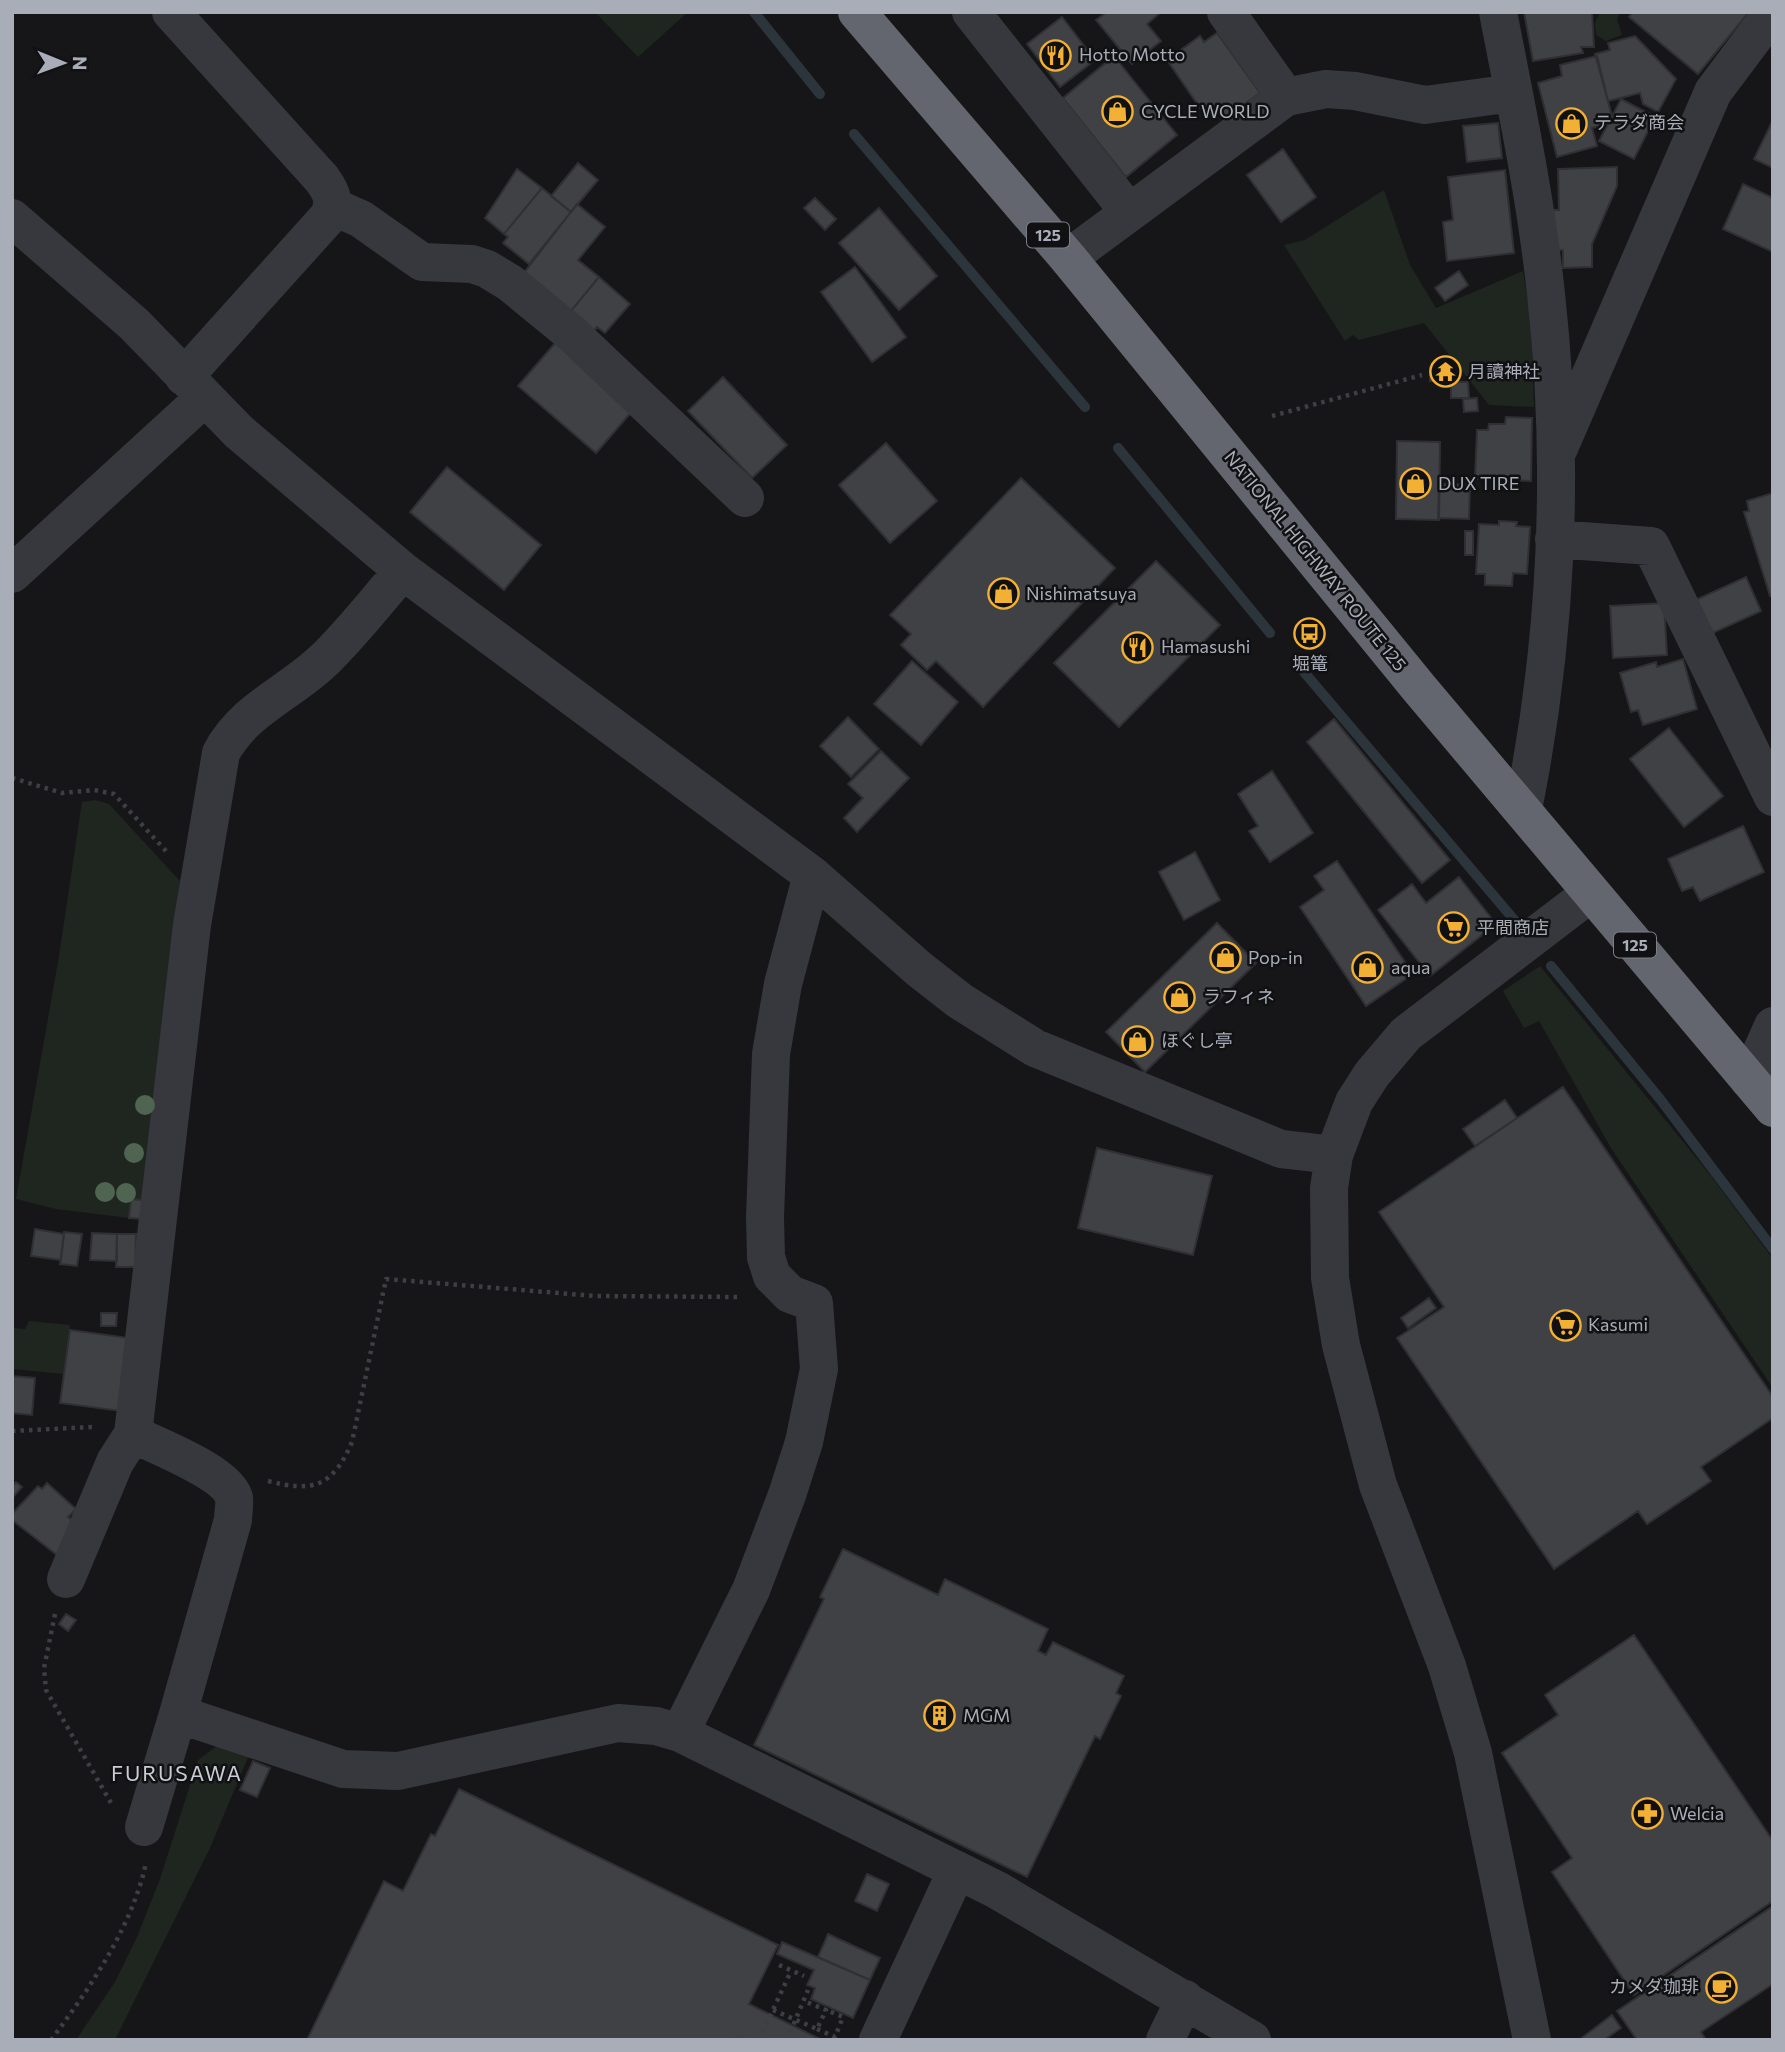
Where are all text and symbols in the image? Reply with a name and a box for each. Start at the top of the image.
north arrow [28,28,98,98]
restaurant icon: Hotto Motto [1039,38,1073,72]
place label: Hotto Motto [1079,43,1185,65]
text: N [69,56,92,71]
shop icon: CYCLE WORLD [1101,95,1135,129]
place label: CYCLE WORLD [1141,100,1269,122]
shop icon: テラダ商会 [1554,106,1588,140]
place label: テラダ商会 [1594,111,1684,133]
road number: 125 [1027,222,1069,247]
temple icon: 月讀神社 [1428,355,1462,389]
place label: 月讀神社 [1468,360,1540,382]
street label: NATIONAL HIGHWAY ROUTE 125 [1220,446,1412,675]
shop icon: DUX TIRE [1398,467,1432,501]
place label: DUX TIRE [1438,472,1519,494]
shop icon: Nishimatsuya [986,577,1020,611]
place label: Nishimatsuya [1026,582,1137,604]
bus stop icon: 堀篭 [1293,616,1327,650]
restaurant icon: Hamasushi [1121,630,1155,664]
place label: Hamasushi [1161,635,1250,657]
place label: 堀篭 [1292,652,1328,674]
supermarket icon: 平間商店 [1437,911,1471,945]
place label: 平間商店 [1477,916,1549,938]
road number: 125 [1614,932,1656,958]
shop icon: Pop-in [1208,941,1242,975]
place label: Pop-in [1248,946,1303,968]
shop icon: aqua [1351,951,1385,985]
place label: aqua [1391,956,1430,978]
shop icon: ラフィネ [1163,980,1197,1014]
place label: ラフィネ [1203,985,1275,1007]
shop icon: ほぐし亭 [1121,1024,1155,1058]
place label: ほぐし亭 [1161,1029,1233,1051]
supermarket icon: Kasumi [1548,1308,1582,1342]
place label: Kasumi [1588,1313,1648,1335]
building icon: MGM [923,1699,957,1733]
place label: MGM [963,1704,1010,1726]
district label: FURUSAWA [111,1760,243,1785]
pharmacy icon: Welcia [1630,1797,1664,1831]
place label: Welcia [1670,1802,1724,1824]
cafe icon: カメダ珈琲 [1705,1970,1739,2004]
place label: カメダ珈琲 [1609,1975,1699,1997]

